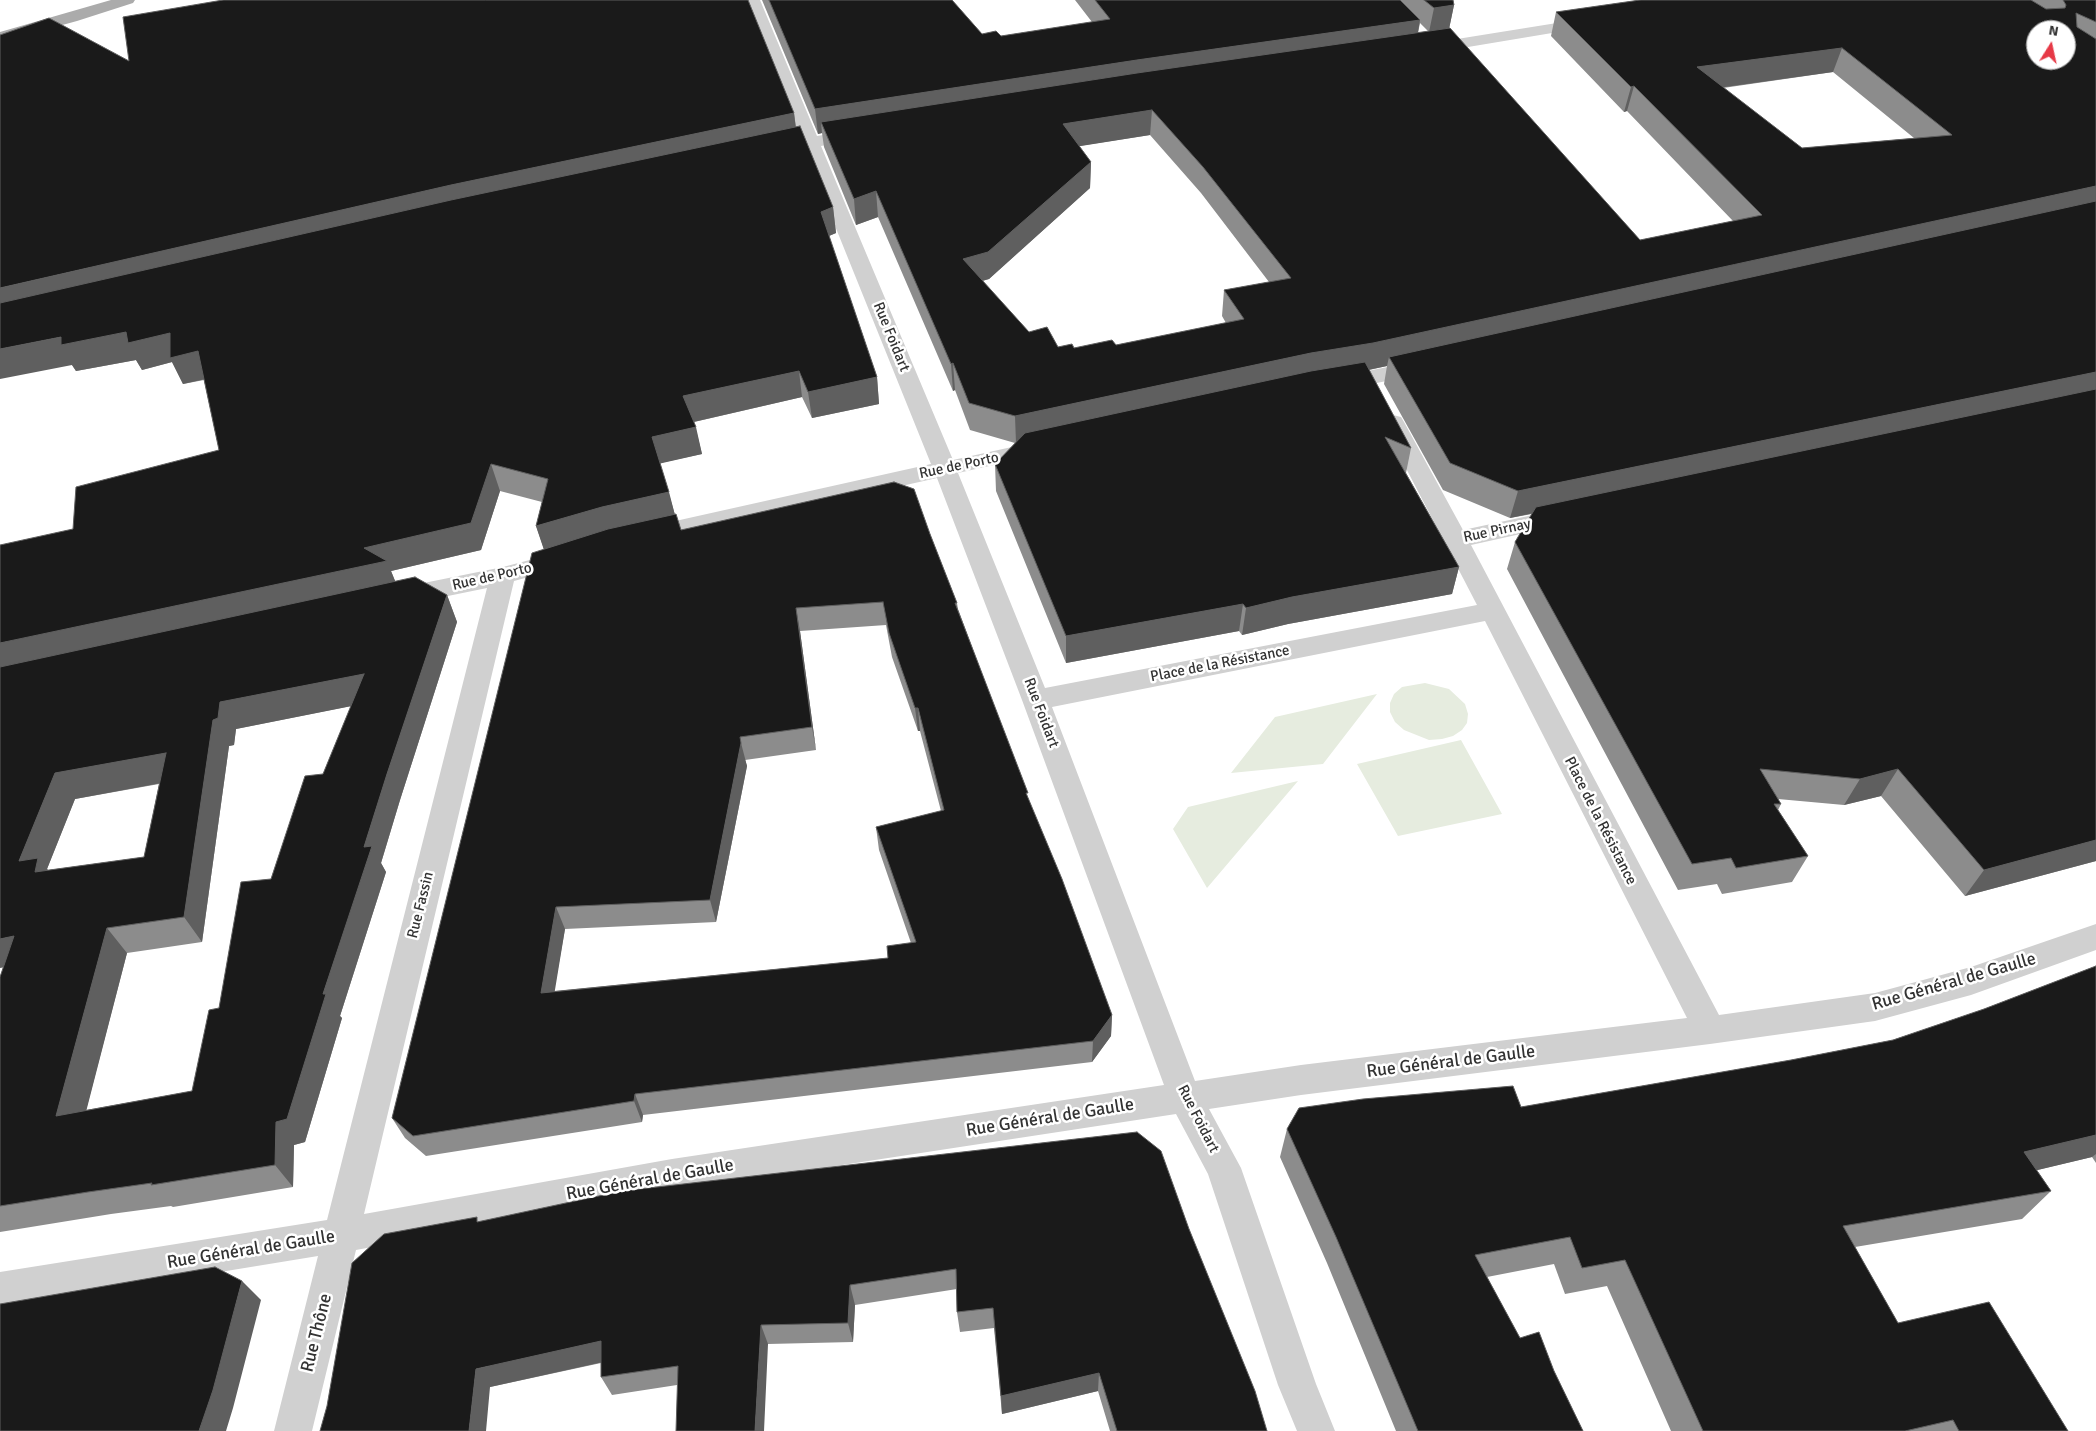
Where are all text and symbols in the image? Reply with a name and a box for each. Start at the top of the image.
north arrow [2026,20,2076,70]
text: N [2047,22,2060,40]
street label: Rue Foidart [869,300,913,374]
street label: Rue de Porto [917,449,1001,483]
street label: Rue Pirnay [1462,515,1532,547]
street label: Rue de Porto [450,559,534,595]
street label: Place de la Résistance [1149,642,1291,686]
street label: Rue Foidart [1019,675,1063,751]
street label: Place de la Résistance [1560,754,1640,888]
street label: Rue Fassin [404,870,438,940]
street label: Rue Général de Gaulle [1869,948,2039,1016]
street label: Rue Général de Gaulle [1365,1041,1537,1083]
street label: Rue Foidart [1173,1082,1223,1156]
street label: Rue Général de Gaulle [964,1094,1136,1142]
street label: Rue Général de Gaulle [565,1155,735,1205]
street label: Rue Général de Gaulle [165,1226,337,1274]
street label: Rue Thône [297,1292,337,1374]

